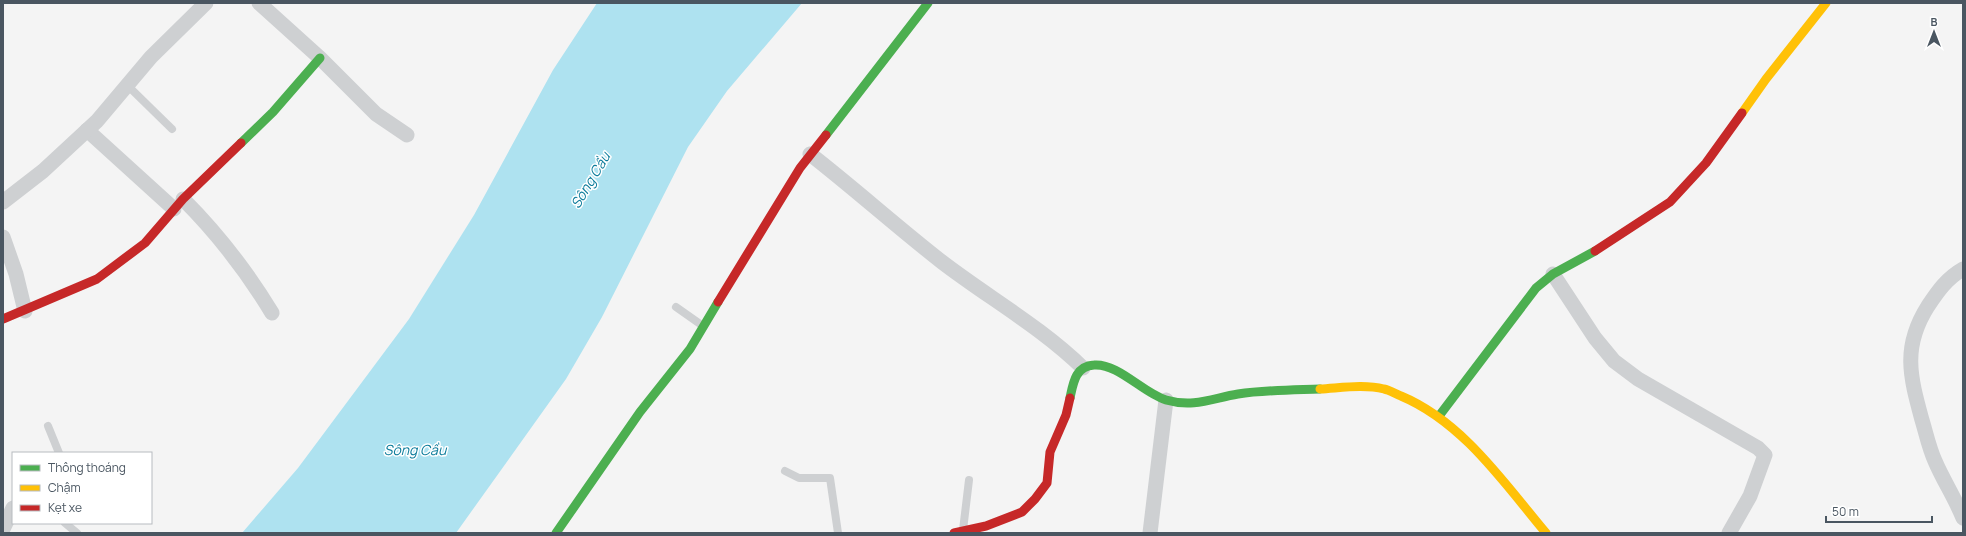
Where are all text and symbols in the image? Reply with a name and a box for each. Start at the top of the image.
north arrow [1914,12,1954,52]
text: B [1931,14,1938,29]
water label: Sông Cầu [566,147,615,212]
water label: Sông Cầu [384,440,448,459]
legend [12,452,152,524]
text: Thông thoáng [48,459,126,476]
text: Chậm [48,479,81,496]
scale bar [1826,498,1932,524]
text: Kẹt xe [48,499,82,516]
text: 50 m [1832,503,1859,520]

